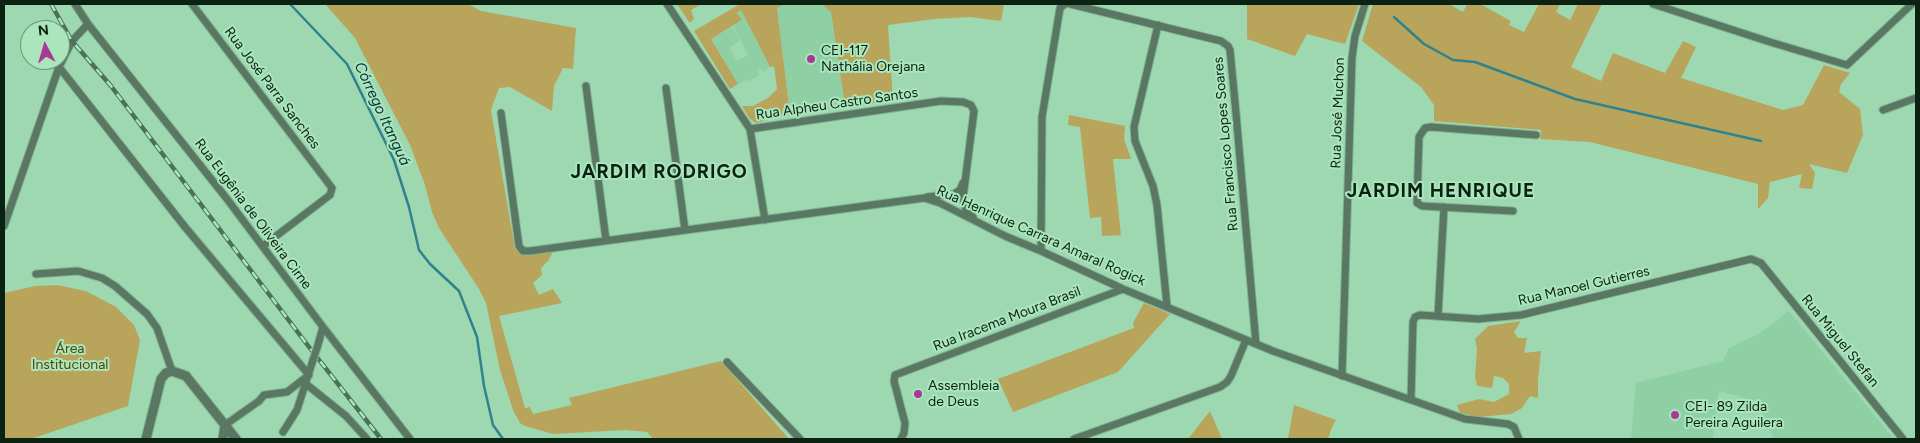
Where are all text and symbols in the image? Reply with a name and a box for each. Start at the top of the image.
north arrow [20,20,70,70]
text: N [37,22,50,40]
street label: Rua José Parra Sanches [221,24,323,152]
place label: CEI-117 Nathália Orejana [821,43,925,75]
marker: CEI-117 Nathália Orejana [805,53,817,65]
street label: Rua Francisco Lopes Soares [1210,56,1242,232]
street label: Rua José Muchon [1328,57,1348,169]
water label: Córrego Itanguá [350,59,414,169]
street label: Rua Alpheu Castro Santos [755,84,919,124]
street label: Rua Eugênia de Oliveira Cirne [191,135,315,293]
district label: JARDIM RODRIGO [569,161,749,183]
district label: JARDIM HENRIQUE [1345,180,1537,202]
street label: Rua Henrique Carrara Amaral Rogick [934,182,1148,290]
street label: Rua Manoel Gutierres [1517,263,1651,309]
street label: Rua Iracema Moura Brasil [931,283,1083,355]
street label: Rua Miguel Stefan [1798,291,1882,391]
park label: Área Institucional [32,341,108,374]
place label: Assembleia de Deus [928,378,999,411]
marker: Assembleia de Deus [912,388,924,400]
place label: CEI- 89 Zilda Pereira Aguilera [1685,399,1783,432]
marker: CEI- 89 Zilda Pereira Aguilera [1669,409,1681,421]

